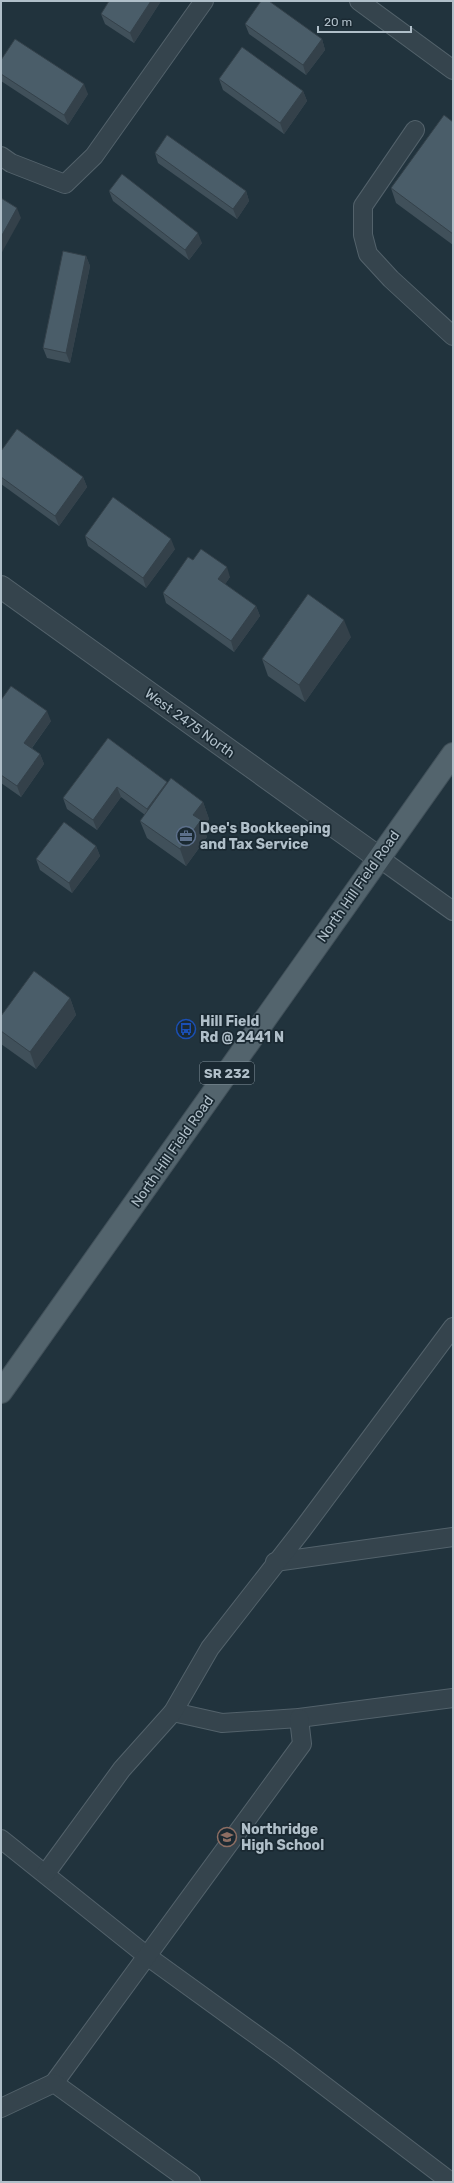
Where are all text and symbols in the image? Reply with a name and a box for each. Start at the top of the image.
scale bar [318,8,411,34]
text: 20 m [324,15,352,29]
street label: West 2475 North [141,685,238,762]
place label: Dee's Bookkeeping and Tax Service [200,820,331,853]
office icon: Dee's Bookkeeping and Tax Service [175,825,197,847]
street label: North Hill Field Road [314,827,403,945]
place label: Hill Field Rd @ 2441 N [200,1013,284,1046]
bus stop icon: Hill Field Rd @ 2441 N [175,1018,197,1040]
road number: SR 232 [200,1062,254,1084]
street label: North Hill Field Road [128,1092,217,1210]
place label: Northridge High School [241,1821,324,1854]
school or university icon: Northridge High School [216,1826,238,1848]

